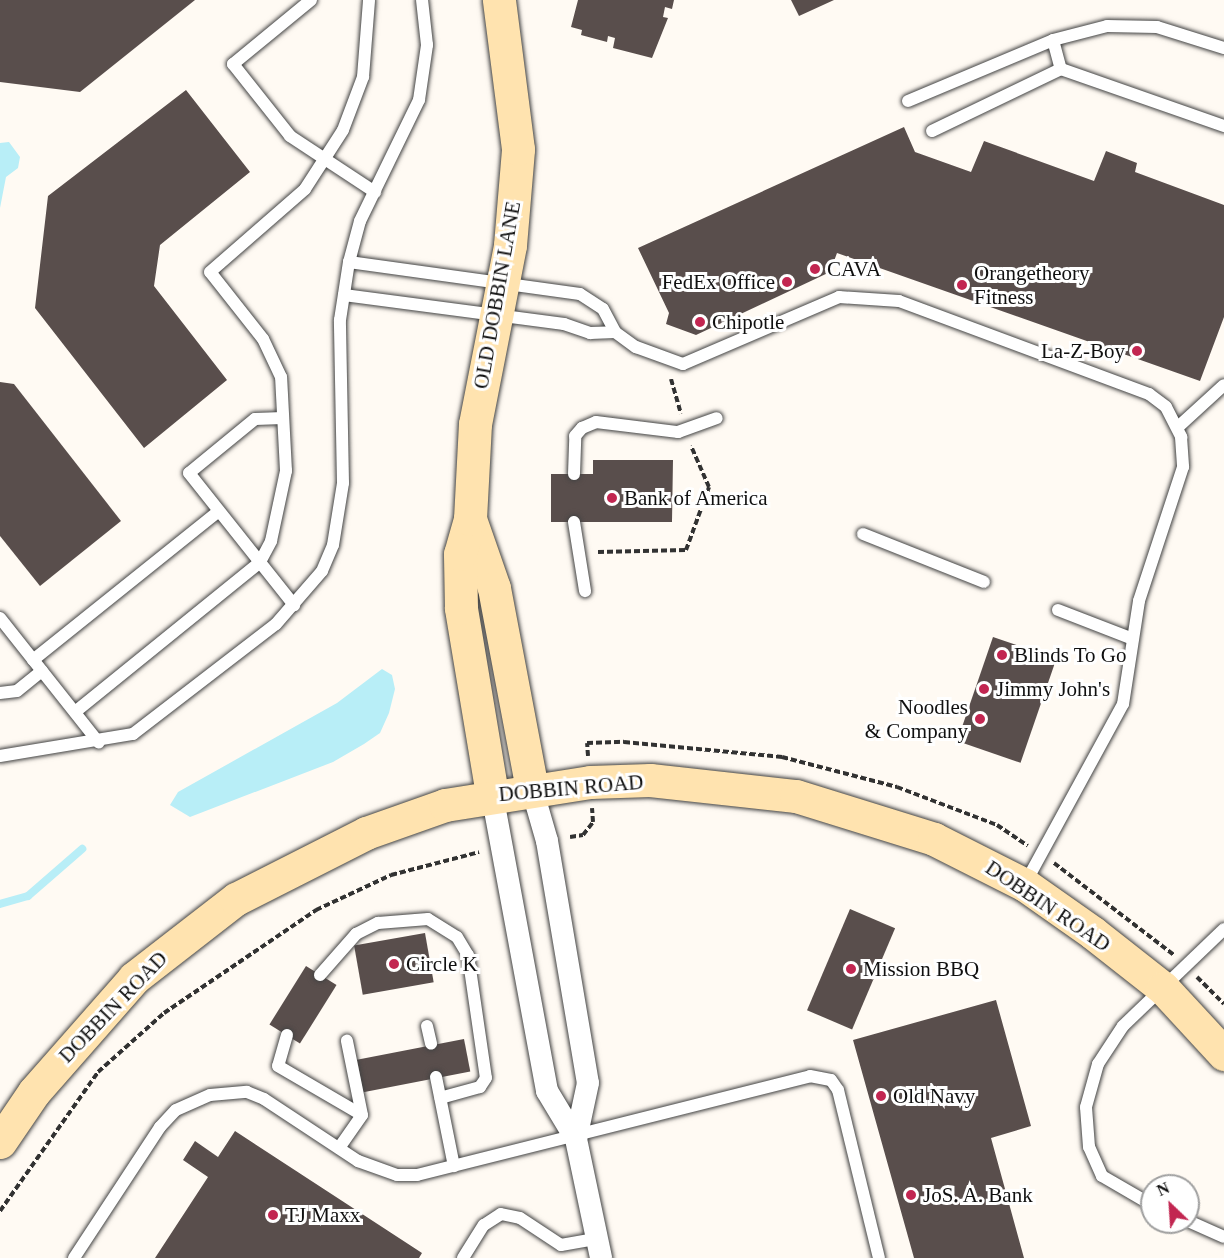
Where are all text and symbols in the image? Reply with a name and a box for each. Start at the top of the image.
street label: OLD DOBBIN LANE [468,199,526,391]
place label: CAVA [827,256,881,282]
place label: Orangetheory Fitness [974,260,1089,310]
marker: CAVA [808,262,822,276]
place label: FedEx Office [662,269,775,295]
marker: FedEx Office [780,275,794,289]
marker: Orangetheory Fitness [955,278,969,292]
place label: Chipotle [712,309,784,335]
marker: Chipotle [693,315,707,329]
place label: La-Z-Boy [1041,338,1125,364]
marker: La-Z-Boy [1130,344,1144,358]
place label: Bank of America [624,485,769,511]
marker: Bank of America [605,491,619,505]
place label: Blinds To Go [1014,642,1127,668]
marker: Blinds To Go [995,648,1009,662]
place label: Jimmy John's [996,676,1110,702]
marker: Jimmy John's [977,682,991,696]
place label: Noodles & Company [865,694,968,744]
marker: Noodles & Company [973,712,987,726]
street label: DOBBIN ROAD [498,769,644,807]
street label: DOBBIN ROAD [981,855,1115,957]
street label: DOBBIN ROAD [53,946,173,1068]
place label: Circle K [406,951,478,977]
place label: Mission BBQ [863,956,979,982]
marker: Circle K [387,957,401,971]
marker: Mission BBQ [844,962,858,976]
place label: Old Navy [893,1083,975,1109]
marker: Old Navy [874,1089,888,1103]
north arrow [1140,1174,1200,1234]
text: N [1154,1179,1172,1199]
place label: JoS. A. Bank [923,1182,1034,1208]
marker: JoS. A. Bank [904,1188,918,1202]
place label: TJ Maxx [285,1202,360,1228]
marker: TJ Maxx [266,1208,280,1222]

